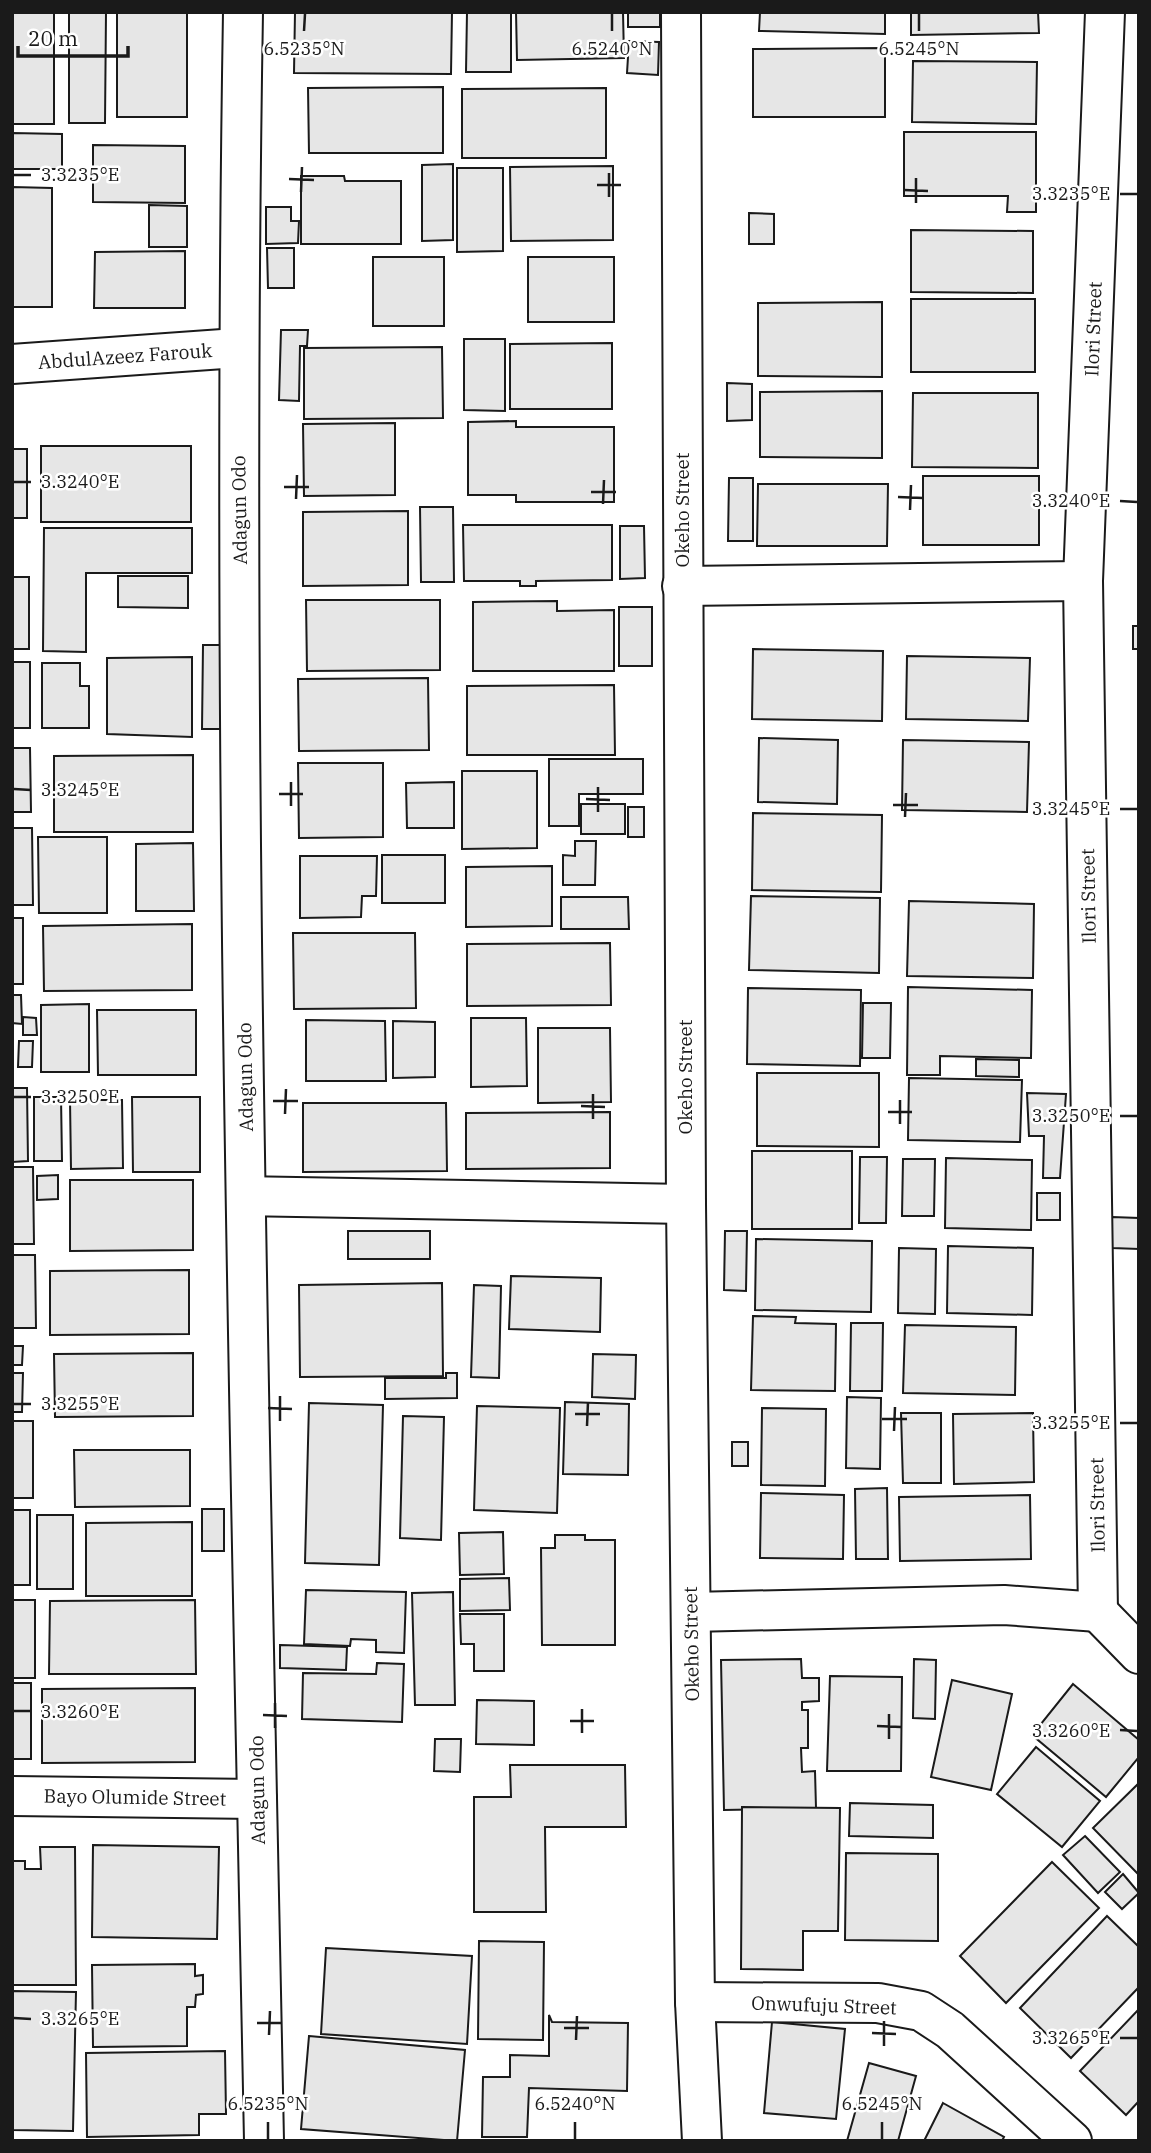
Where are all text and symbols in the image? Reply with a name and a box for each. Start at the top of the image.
scale bar [18,14,128,58]
text: 20 m [28,24,78,52]
text: 6.5235°N [263,37,345,60]
text: 6.5240°N [571,37,653,60]
text: 6.5245°N [878,37,960,60]
text: 3.3235°E [41,163,119,186]
text: 3.3235°E [1032,182,1110,205]
street label: Ilori Street [1079,281,1107,377]
street label: AbdulAzeez Farouk [37,338,213,374]
street label: Okeho Street [670,452,694,567]
street label: Adagun Odo [226,455,252,565]
text: 3.3240°E [41,470,119,493]
text: 3.3240°E [1032,489,1110,512]
text: 3.3245°E [41,778,119,801]
text: 3.3245°E [1032,797,1110,820]
street label: Ilori Street [1075,848,1101,944]
street label: Okeho Street [673,1019,697,1134]
street label: Adagun Odo [232,1022,258,1132]
text: 3.3250°E [41,1085,119,1108]
text: 3.3250°E [1032,1104,1110,1127]
text: 3.3255°E [41,1392,119,1415]
text: 3.3255°E [1032,1411,1110,1434]
street label: Ilori Street [1084,1457,1110,1553]
street label: Okeho Street [678,1586,704,1702]
text: 3.3260°E [41,1700,119,1723]
text: 3.3260°E [1032,1719,1110,1742]
street label: Adagun Odo [244,1735,270,1845]
street label: Bayo Olumide Street [43,1783,227,1811]
street label: Onwufuju Street [751,1990,897,2020]
text: 3.3265°E [41,2007,119,2030]
text: 3.3265°E [1032,2026,1110,2049]
text: 6.5235°N [227,2092,309,2115]
text: 6.5240°N [534,2092,616,2115]
text: 6.5245°N [841,2092,923,2115]

